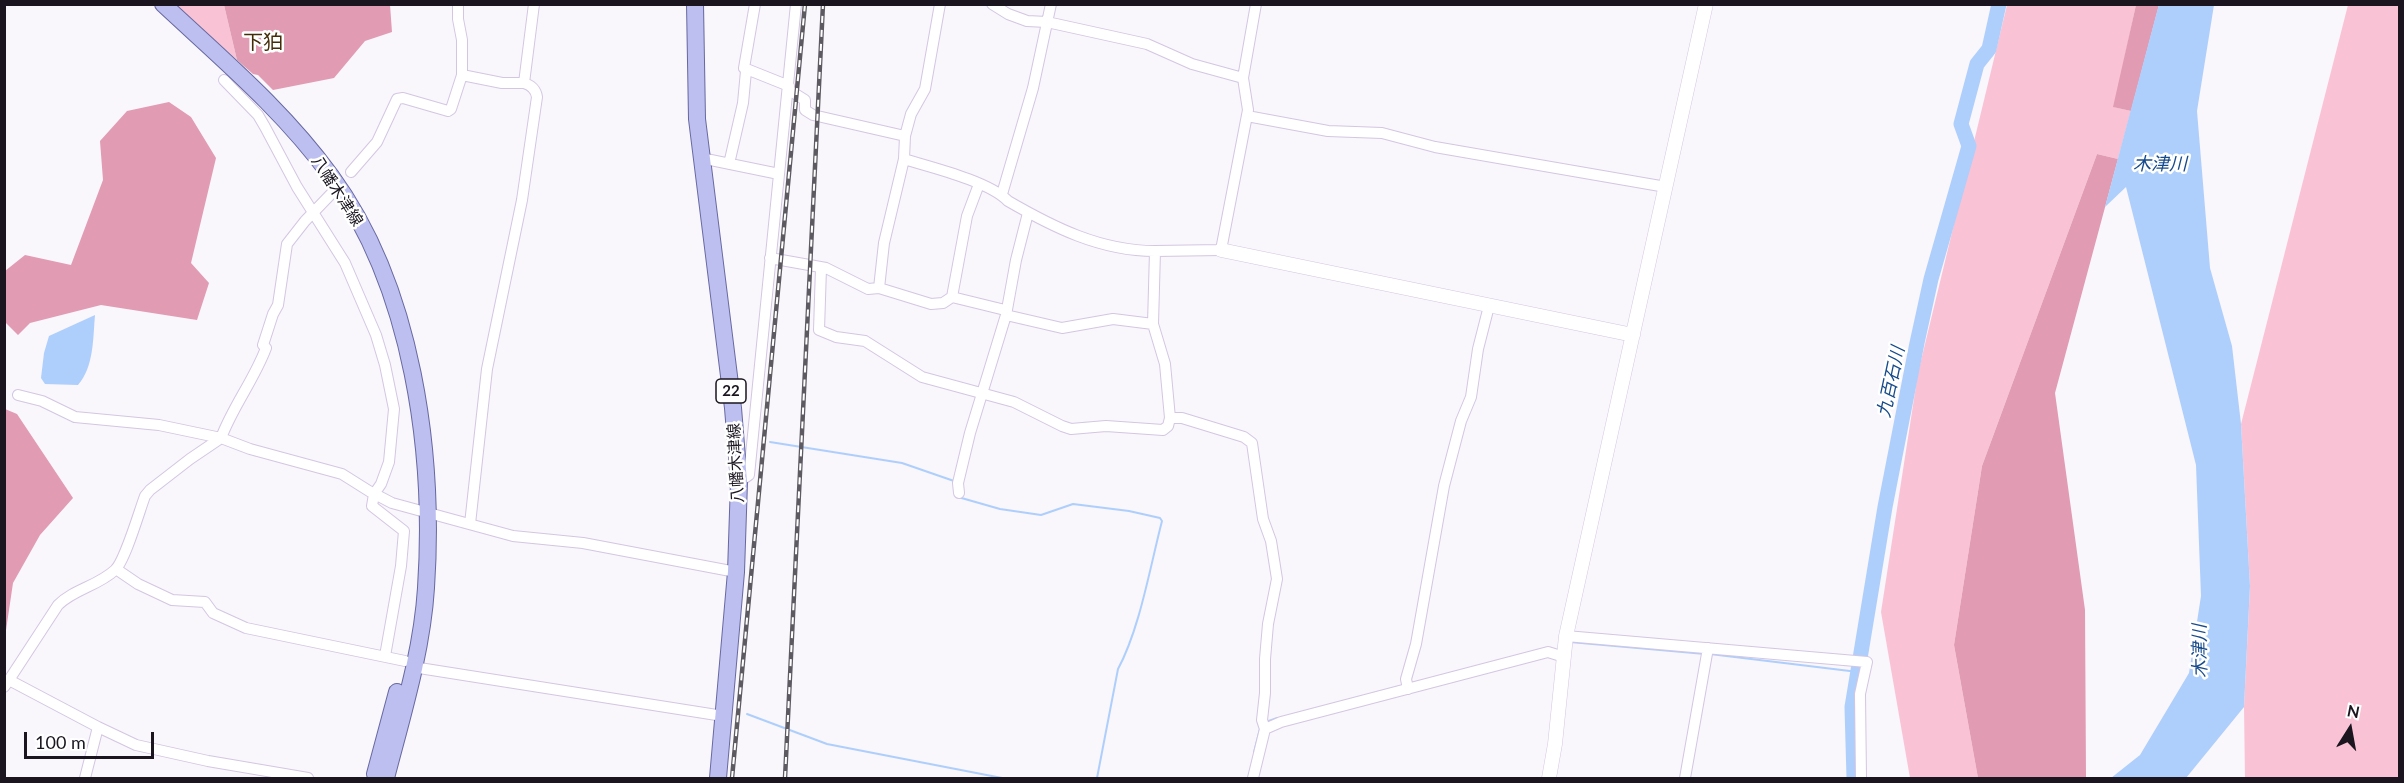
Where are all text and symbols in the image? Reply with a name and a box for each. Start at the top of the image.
district label: 下狛 [243,31,283,55]
street label: 八幡木津線 [307,152,367,230]
water label: 木津川 [2133,153,2187,175]
water label: 九百石川 [1873,345,1909,419]
road number: 22 [716,379,746,403]
street label: 八幡木津線 [724,423,748,503]
water label: 木津川 [2189,624,2211,678]
north arrow [2320,699,2380,759]
text: N [2346,700,2361,721]
scale bar [27,720,158,758]
text: 100 m [35,731,86,753]

